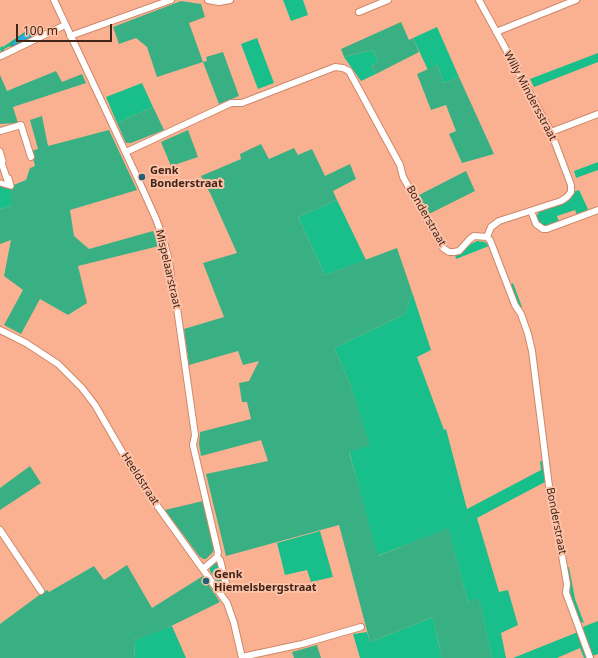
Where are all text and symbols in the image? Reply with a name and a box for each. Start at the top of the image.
scale bar [18,16,114,42]
text: 100 m [23,22,58,39]
street label: Willy Mindersstraat [501,49,559,143]
place label: Genk Bonderstraat [150,164,223,190]
marker: Genk Bonderstraat [137,172,147,182]
street label: Bonderstraat [403,183,449,249]
street label: Mispelaarstraat [152,228,184,310]
street label: Heeldstraat [118,450,162,508]
street label: Bonderstraat [543,486,569,556]
place label: Genk Hiemelsbergstraat [214,568,317,594]
marker: Genk Hiemelsbergstraat [201,576,211,586]

